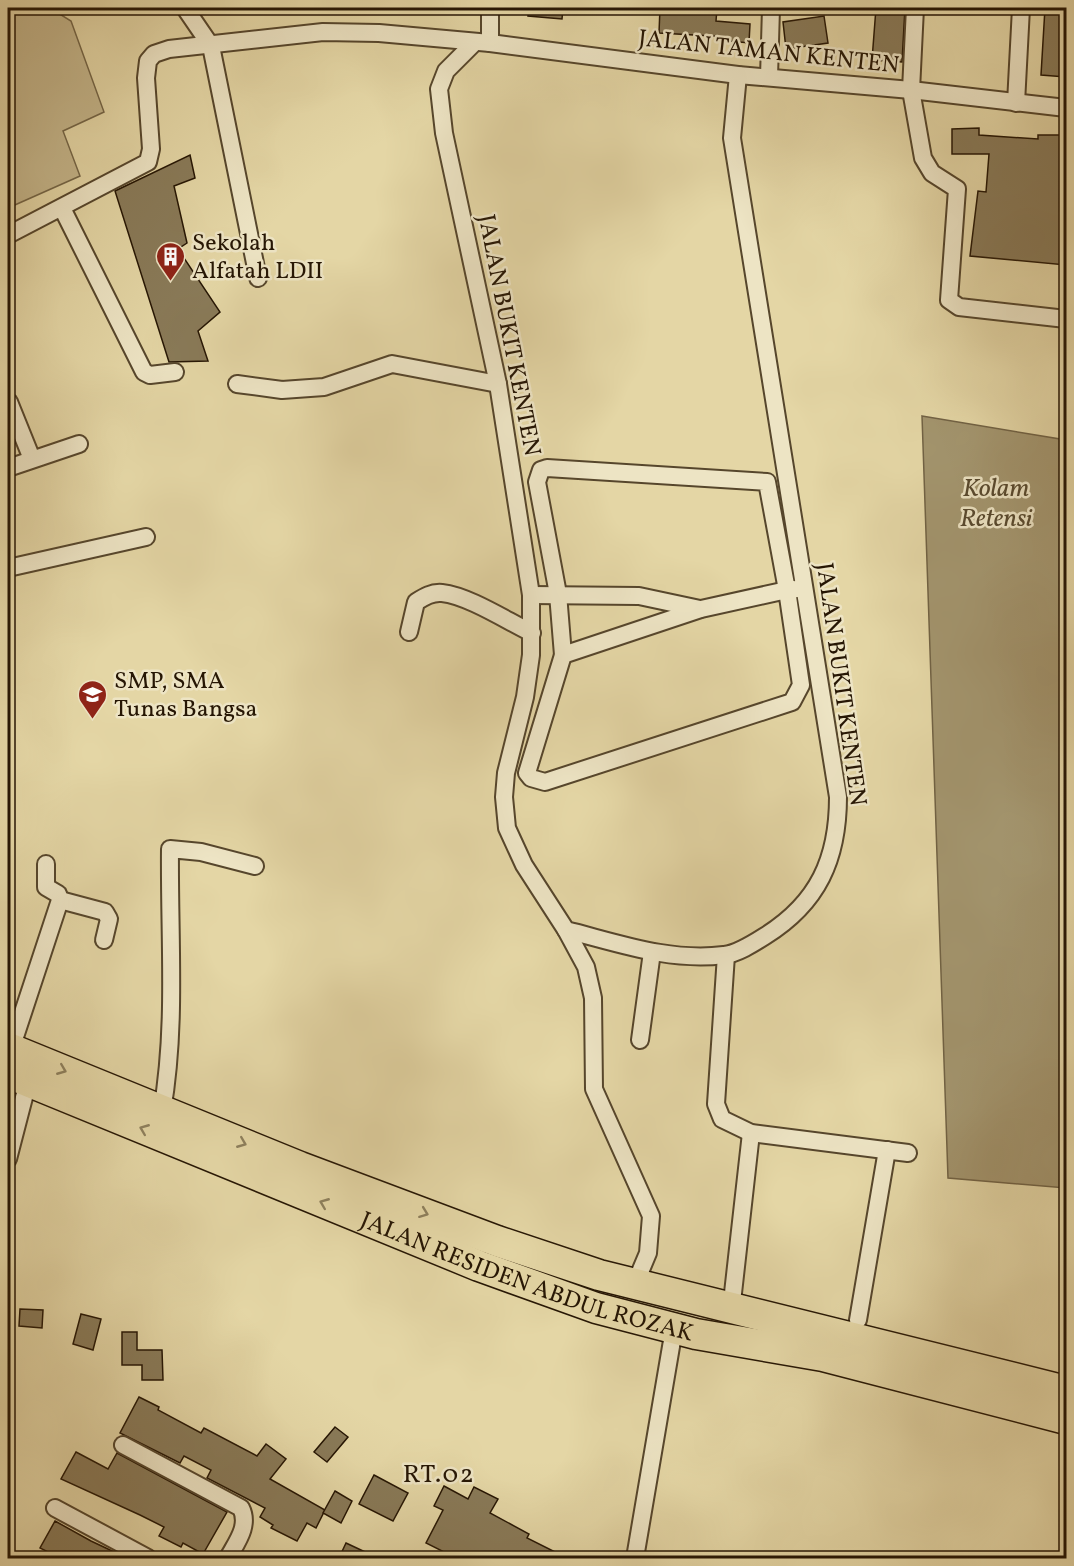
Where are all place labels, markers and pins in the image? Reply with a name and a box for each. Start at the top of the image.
place label: Sekolah Alfatah LDII [192,227,323,289]
building icon: Sekolah Alfatah LDII [155,240,187,282]
place label: SMP, SMA Tunas Bangsa [114,665,257,727]
school or university icon: SMP, SMA Tunas Bangsa [77,678,109,720]

